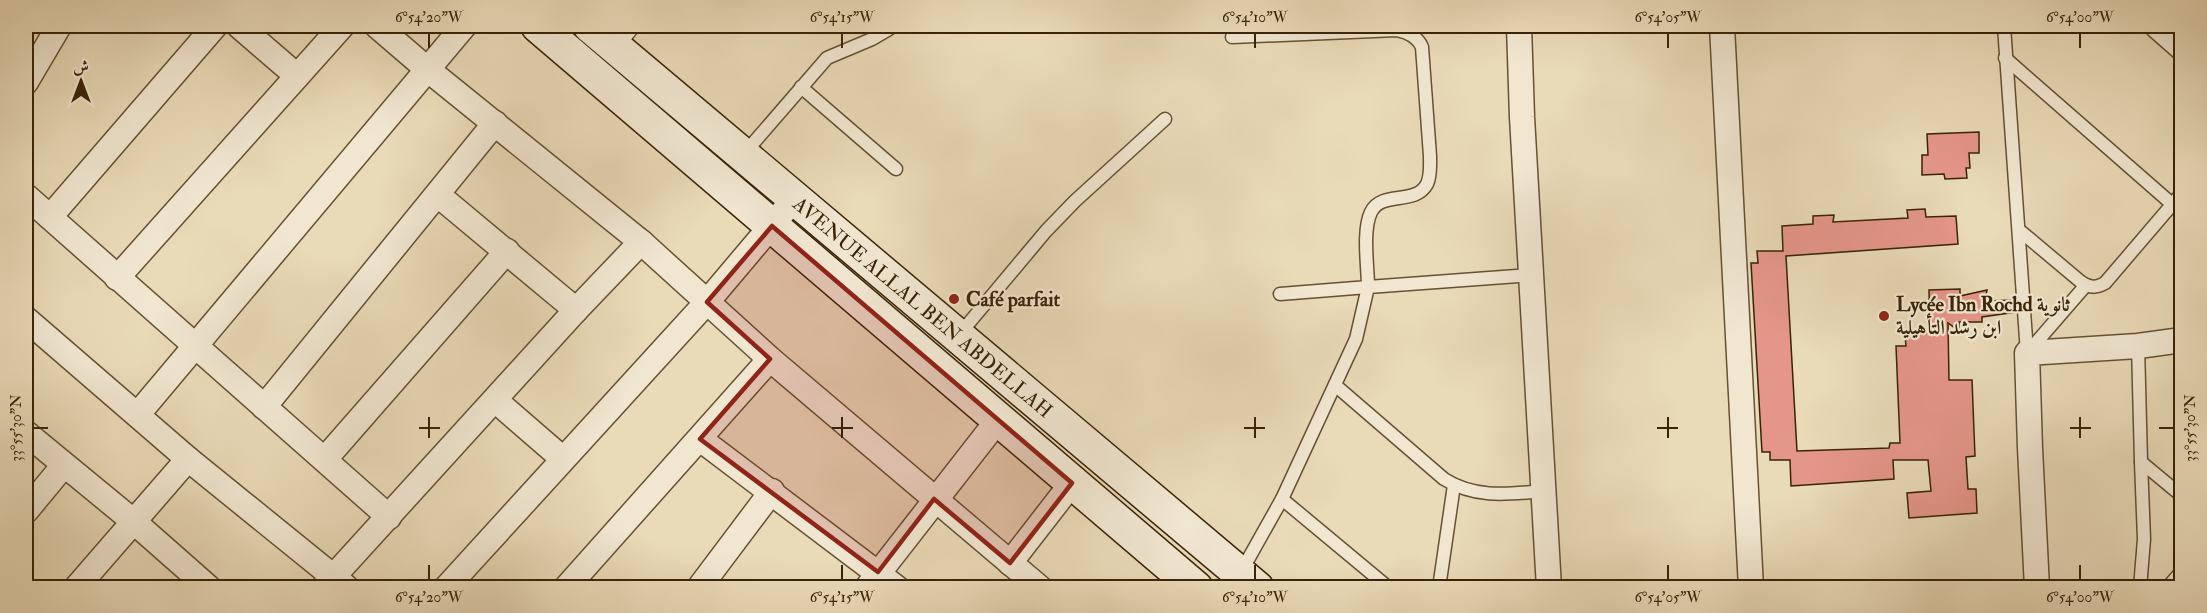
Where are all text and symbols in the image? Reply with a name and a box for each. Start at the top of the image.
text: 6°54'20"W [395,8,464,27]
text: 6°54'15"W [810,8,875,27]
text: 6°54'10"W [1222,8,1289,27]
text: 6°54'05"W [1634,8,1702,27]
text: 6°54'00"W [2046,8,2115,27]
north arrow [51,51,111,111]
text: ش [73,57,89,77]
street label: AVENUE ALLAL BEN ABDELLAH [787,191,1057,423]
place label: Café parfait [966,287,1060,313]
marker: Café parfait [947,292,961,306]
place label: Lycée Ibn Rochd ثانوية ابن رشد التأهيلية [1896,292,2071,340]
marker: Lycée Ibn Rochd ثانوية ابن رشد التأهيلية [1877,309,1891,323]
text: 33°55'30"N [7,394,26,462]
text: 33°55'30"N [2181,394,2200,462]
text: 6°54'20"W [395,588,464,607]
text: 6°54'15"W [810,588,875,607]
text: 6°54'10"W [1222,588,1289,607]
text: 6°54'05"W [1634,588,1702,607]
text: 6°54'00"W [2046,588,2115,607]

